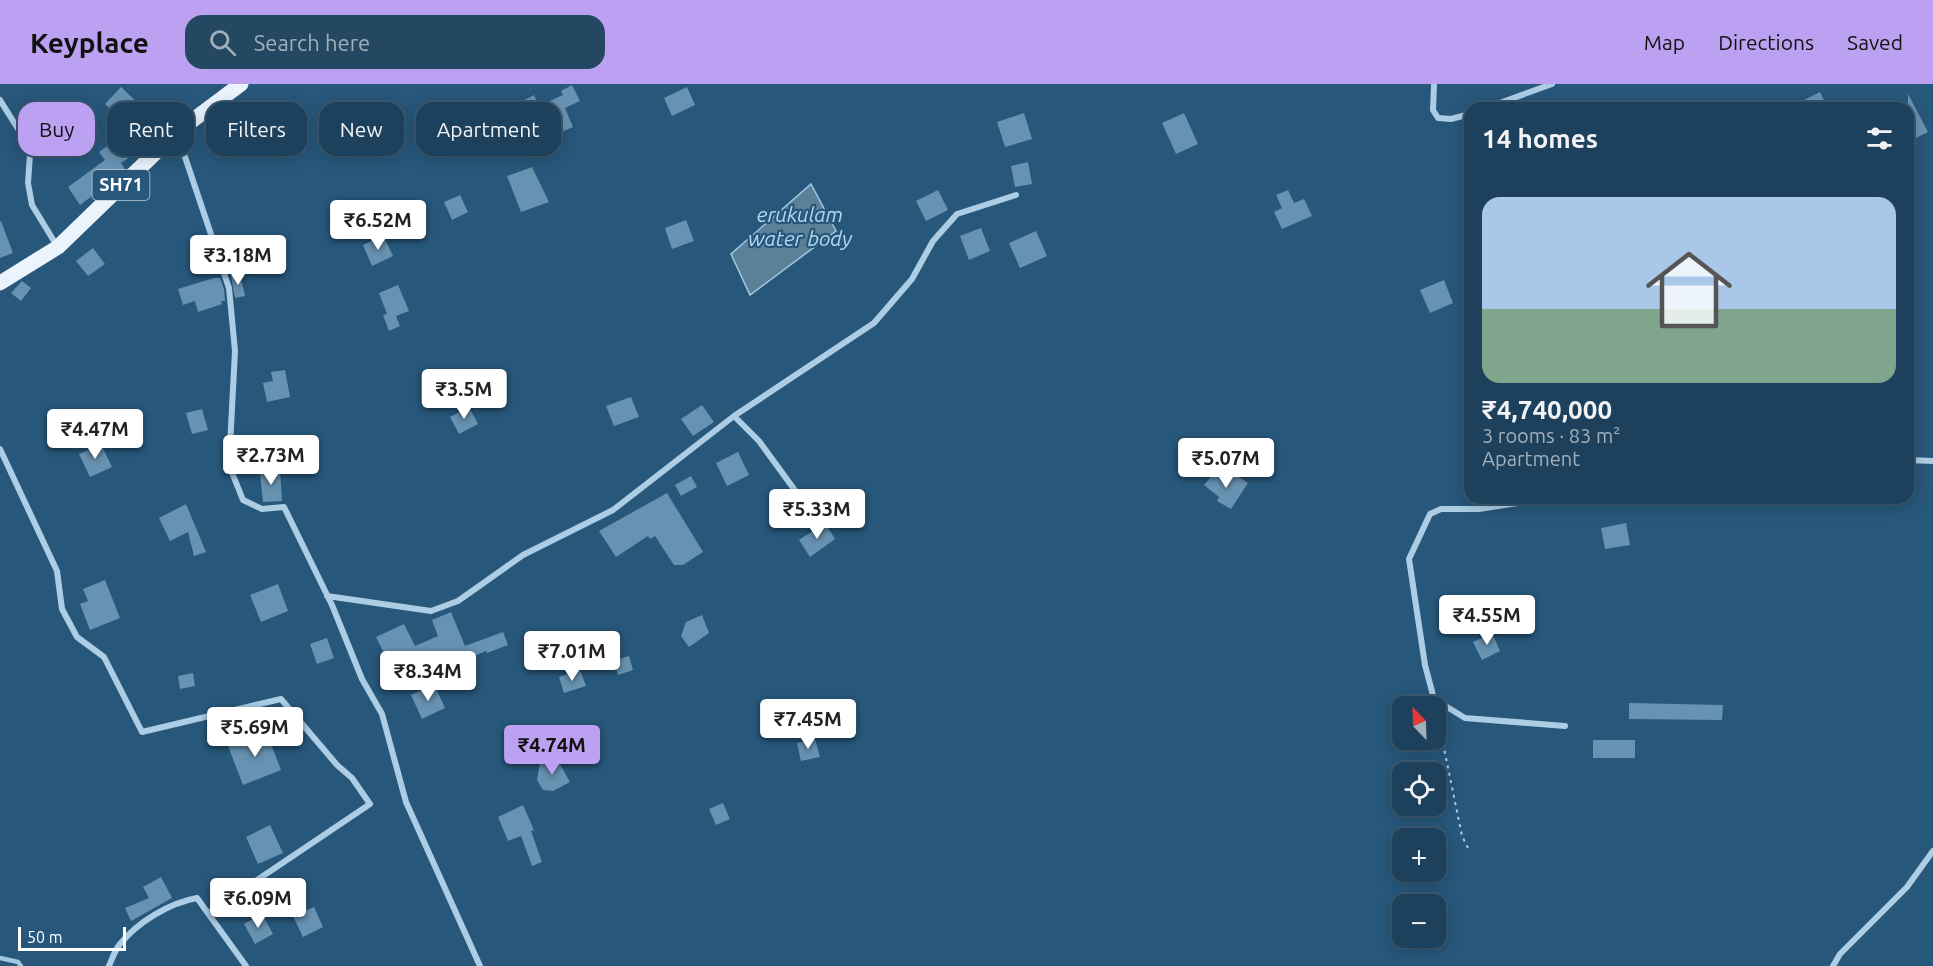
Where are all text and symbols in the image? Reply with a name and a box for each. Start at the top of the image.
search box [185,15,605,69]
icon: search [206,26,239,59]
text: Keyplace [30,27,149,58]
text: Search here [254,30,370,55]
text: Map [1644,30,1685,54]
text: Directions [1718,30,1814,54]
text: Saved [1847,30,1903,54]
chip: Buy [18,102,95,156]
chip: Rent [107,102,194,156]
chip: Filters [206,102,307,156]
chip: New [319,102,404,156]
chip: Apartment [416,102,561,156]
icon: filters [1863,122,1896,155]
text: 14 homes [1482,124,1598,153]
road number: SH71 [92,170,150,200]
pin: ₹6.52M [329,200,427,251]
water label: erukulam water body [748,202,853,250]
text: ₹6.52M [344,208,412,231]
pin: ₹3.18M [189,235,287,286]
icon: home [1635,236,1743,344]
text: ₹3.18M [204,243,272,266]
pin: ₹3.5M [422,369,506,420]
text: ₹3.5M [436,377,492,400]
text: ₹4,740,000 [1482,395,1612,424]
pin: ₹4.47M [46,409,144,460]
text: ₹4.47M [61,417,129,440]
text: 3 rooms · 83 m² [1482,424,1620,447]
pin: ₹2.73M [222,435,320,486]
pin: ₹5.07M [1177,438,1275,489]
text: ₹2.73M [237,443,305,466]
text: ₹5.07M [1192,446,1260,469]
text: Apartment [1482,447,1580,470]
pin: ₹5.33M [768,489,866,540]
text: ₹5.33M [783,497,851,520]
pin: ₹4.55M [1438,595,1536,646]
text: ₹4.55M [1453,603,1521,626]
pin: ₹7.01M [523,631,621,682]
text: ₹7.01M [538,639,606,662]
pin: ₹8.34M [379,651,477,702]
text: ₹8.34M [394,659,462,682]
north arrow [1392,696,1446,750]
map controls [1392,696,1446,948]
pin: ₹7.45M [759,699,857,750]
pin: ₹5.69M [206,707,304,758]
text: ₹7.45M [774,707,842,730]
text: ₹5.69M [221,715,289,738]
pin: ₹4.74M [503,725,601,776]
text: ₹4.74M [518,733,586,756]
button: locate [1392,762,1446,816]
button: + [1392,828,1446,882]
pin: ₹6.09M [209,878,307,929]
text: ₹6.09M [224,886,292,909]
button: − [1392,894,1446,948]
scale bar [18,924,126,952]
text: 50 m [27,928,63,946]

